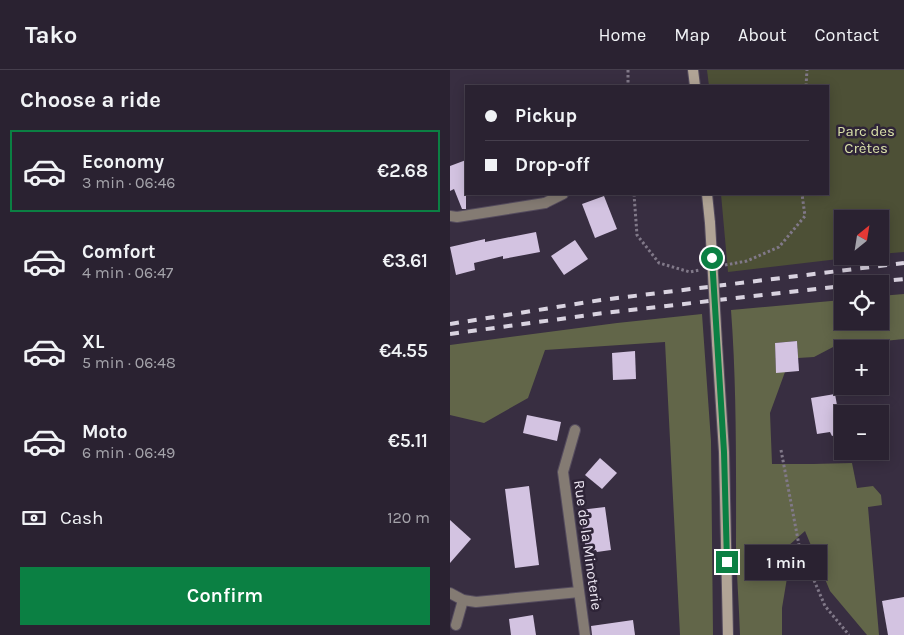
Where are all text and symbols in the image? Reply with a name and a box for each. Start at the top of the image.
text: Tako [25,21,77,49]
text: Home [598,24,646,46]
text: Map [674,24,710,46]
text: About [738,24,787,46]
text: Contact [815,24,879,46]
text: Choose a ride [20,87,161,113]
text: Pickup [515,105,577,127]
park label: Parc des Crètes [837,122,895,157]
icon: car [22,149,67,194]
text: Economy [82,151,164,173]
text: Drop-off [515,154,590,176]
text: €2.68 [377,160,428,182]
text: 3 min · 06:46 [82,173,176,192]
north arrow [834,210,889,265]
map controls [834,210,889,460]
icon: car [22,239,67,284]
text: Comfort [82,241,156,263]
route start [701,247,723,269]
text: €3.61 [383,250,428,272]
text: 4 min · 06:47 [82,263,173,282]
button: locate [834,275,889,330]
icon: car [22,329,67,374]
text: XL [82,331,104,353]
text: €4.55 [379,340,428,362]
button: + [834,340,889,395]
text: 5 min · 06:48 [82,353,176,372]
button: − [834,405,889,460]
icon: car [22,419,67,464]
text: Moto [82,421,128,443]
text: €5.11 [388,430,428,452]
text: 6 min · 06:49 [82,443,175,462]
street label: Rue de la Minoterie [570,479,606,611]
icon: cash [20,504,48,532]
text: Cash [60,507,104,529]
text: 120 m [387,508,430,527]
callout: 1 min [744,544,827,580]
route end [716,551,738,573]
text: 1 min [766,553,806,572]
button: Confirm [20,567,430,625]

